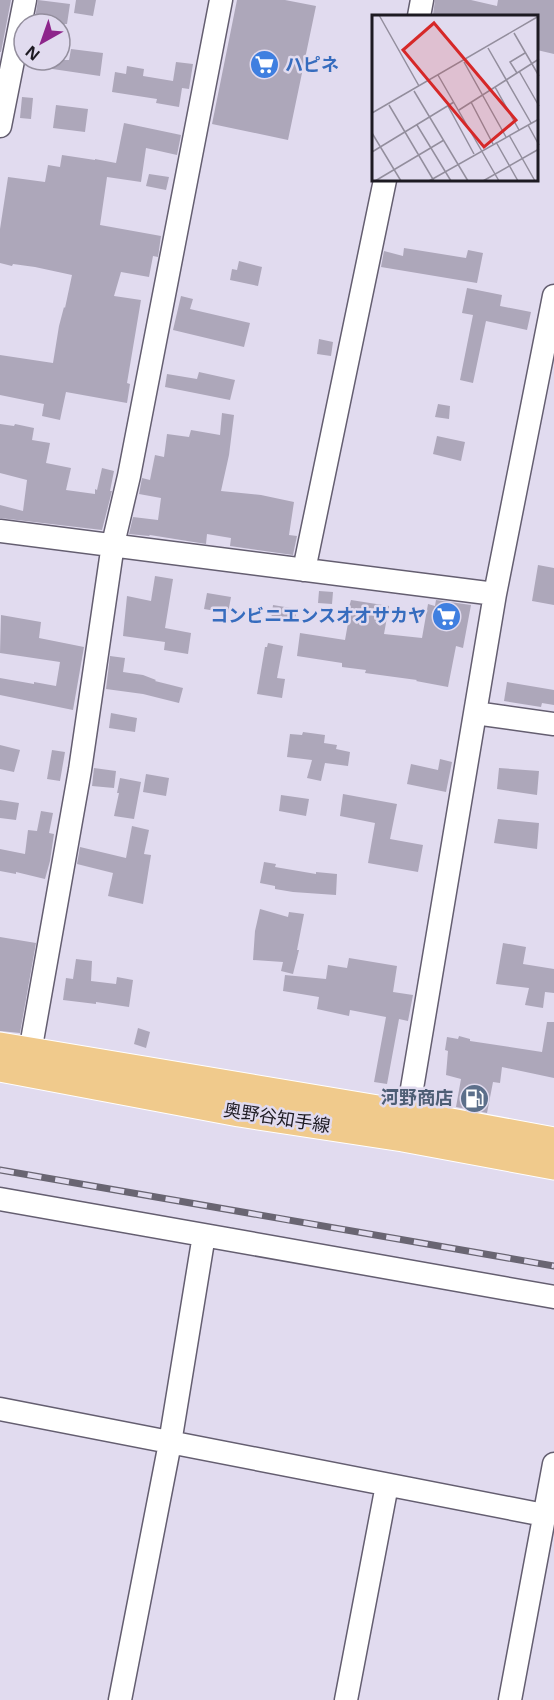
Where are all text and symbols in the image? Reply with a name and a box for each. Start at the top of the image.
north arrow [12,12,72,72]
inset map [372,15,539,182]
text: N [20,41,44,66]
supermarket icon: ハピネ [248,49,280,81]
place label: ハピネ [285,52,339,76]
supermarket icon: コンビニエンスオオサカヤ [431,600,463,632]
place label: コンビニエンスオオサカヤ [210,603,426,627]
fuel station icon: 河野商店 [458,1082,490,1114]
place label: 河野商店 [381,1085,453,1109]
street label: 奥野谷知手線 [222,1097,332,1137]

